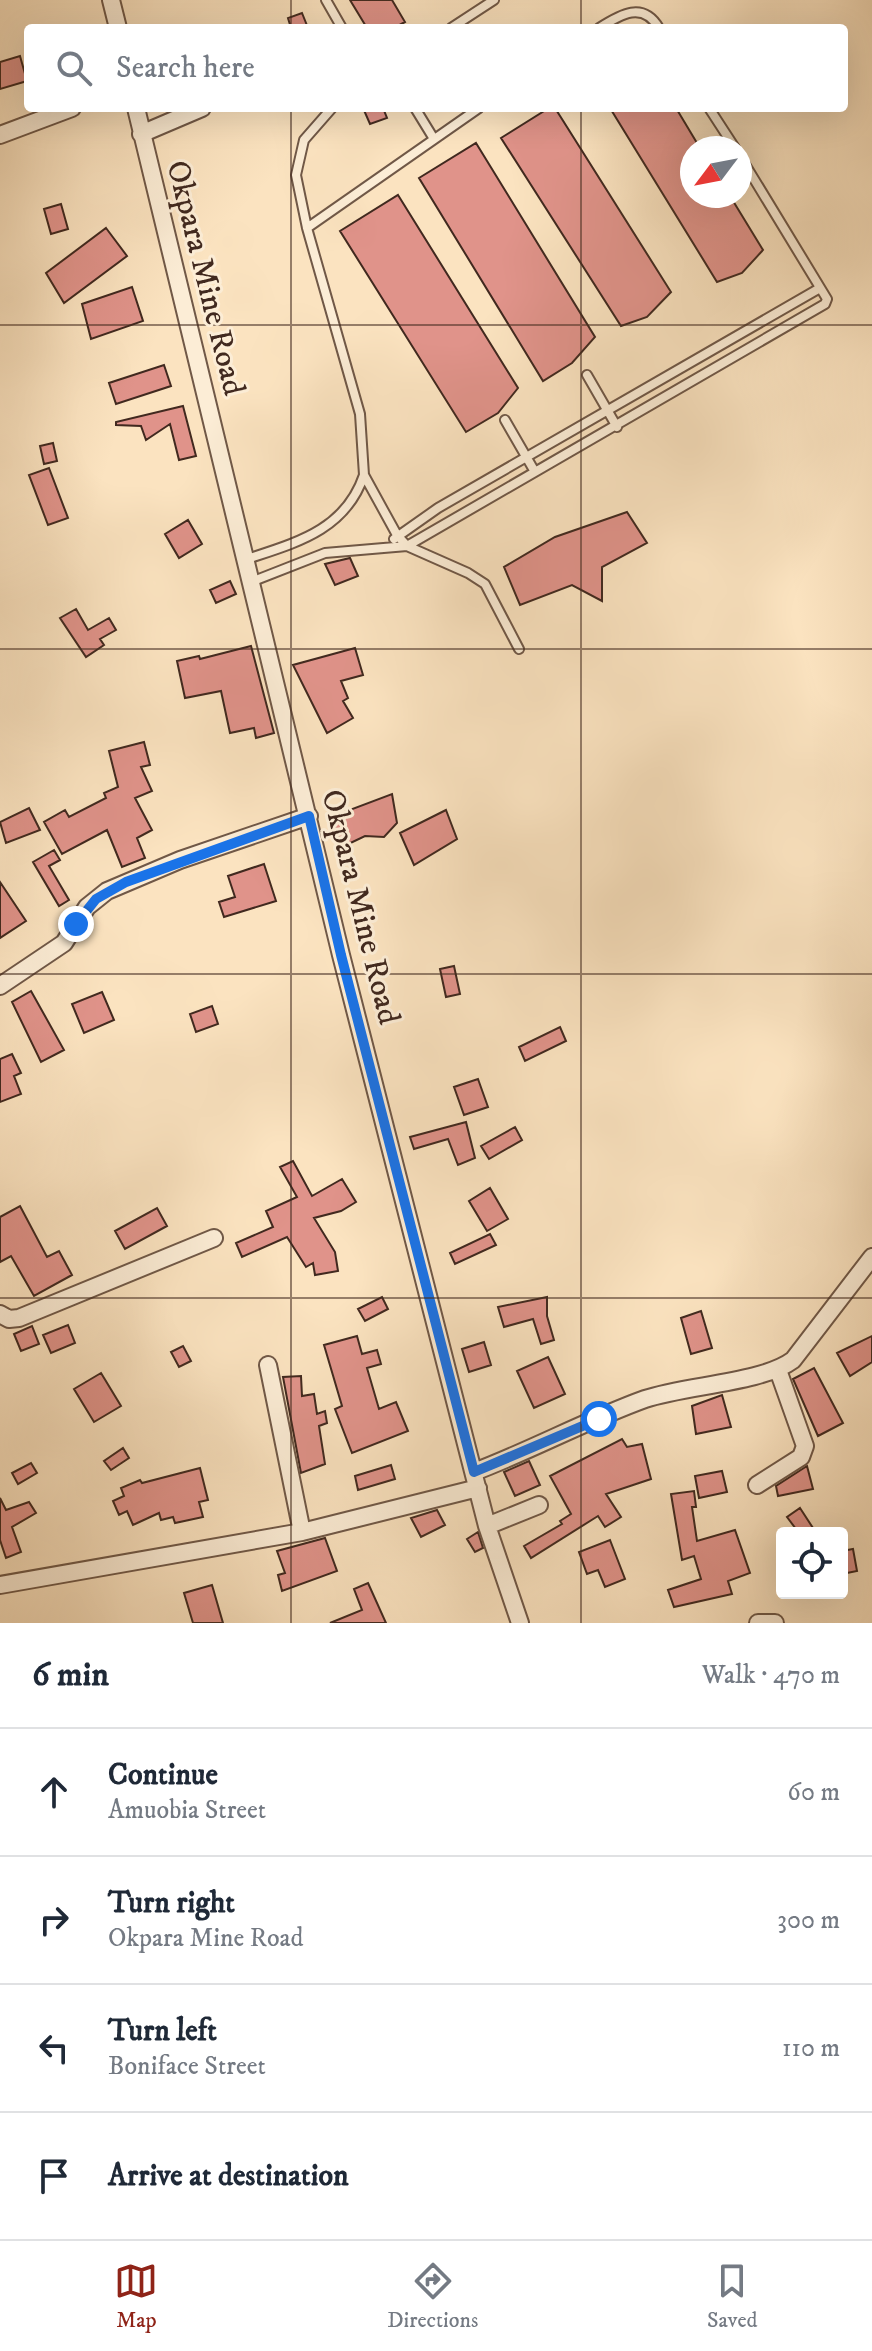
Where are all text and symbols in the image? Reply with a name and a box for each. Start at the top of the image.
search box [24,24,848,112]
icon: search [52,46,96,90]
text: Search here [116,50,255,87]
north arrow [680,136,752,208]
street label: Okpara Mine Road [156,156,254,400]
street label: Okpara Mine Road [311,785,409,1029]
route end [58,906,94,942]
route start [581,1401,617,1437]
map controls [776,1527,848,1599]
button: locate [776,1527,848,1599]
text: 6 min [32,1654,109,1696]
text: Walk · 470 m [702,1659,840,1692]
text: Continue [108,1757,218,1794]
icon: ahead [32,1770,76,1814]
text: 60 m [787,1776,840,1809]
text: Amuobia Street [108,1794,266,1827]
text: Turn right [108,1885,235,1922]
icon: right [32,1898,76,1942]
text: 300 m [777,1904,840,1937]
text: Okpara Mine Road [108,1922,304,1955]
text: Turn left [108,2013,217,2050]
icon: left [32,2026,76,2070]
text: 110 m [782,2032,840,2065]
text: Boniface Street [108,2050,266,2083]
icon: arrive [32,2154,76,2198]
text: Arrive at destination [108,2158,349,2195]
tab: Map [114,2259,158,2334]
tab: Directions [387,2259,478,2334]
tab: Saved [707,2259,758,2334]

